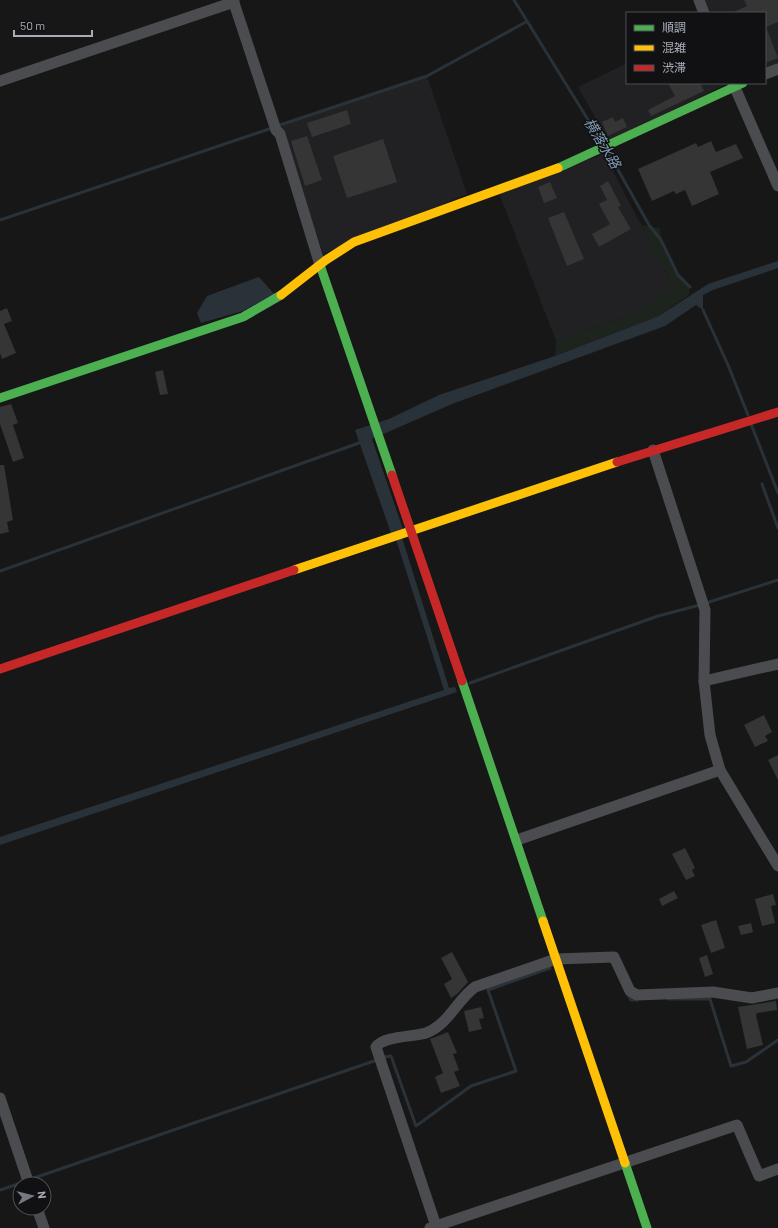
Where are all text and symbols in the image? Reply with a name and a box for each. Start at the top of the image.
scale bar [14,12,92,38]
legend [626,12,766,84]
text: 50 m [20,18,45,32]
text: 順調 [662,20,686,34]
text: 混雑 [662,40,686,54]
text: 渋滞 [662,60,686,74]
water label: 横落水路 [581,115,625,172]
north arrow [12,1176,52,1216]
text: N [36,1190,49,1199]

